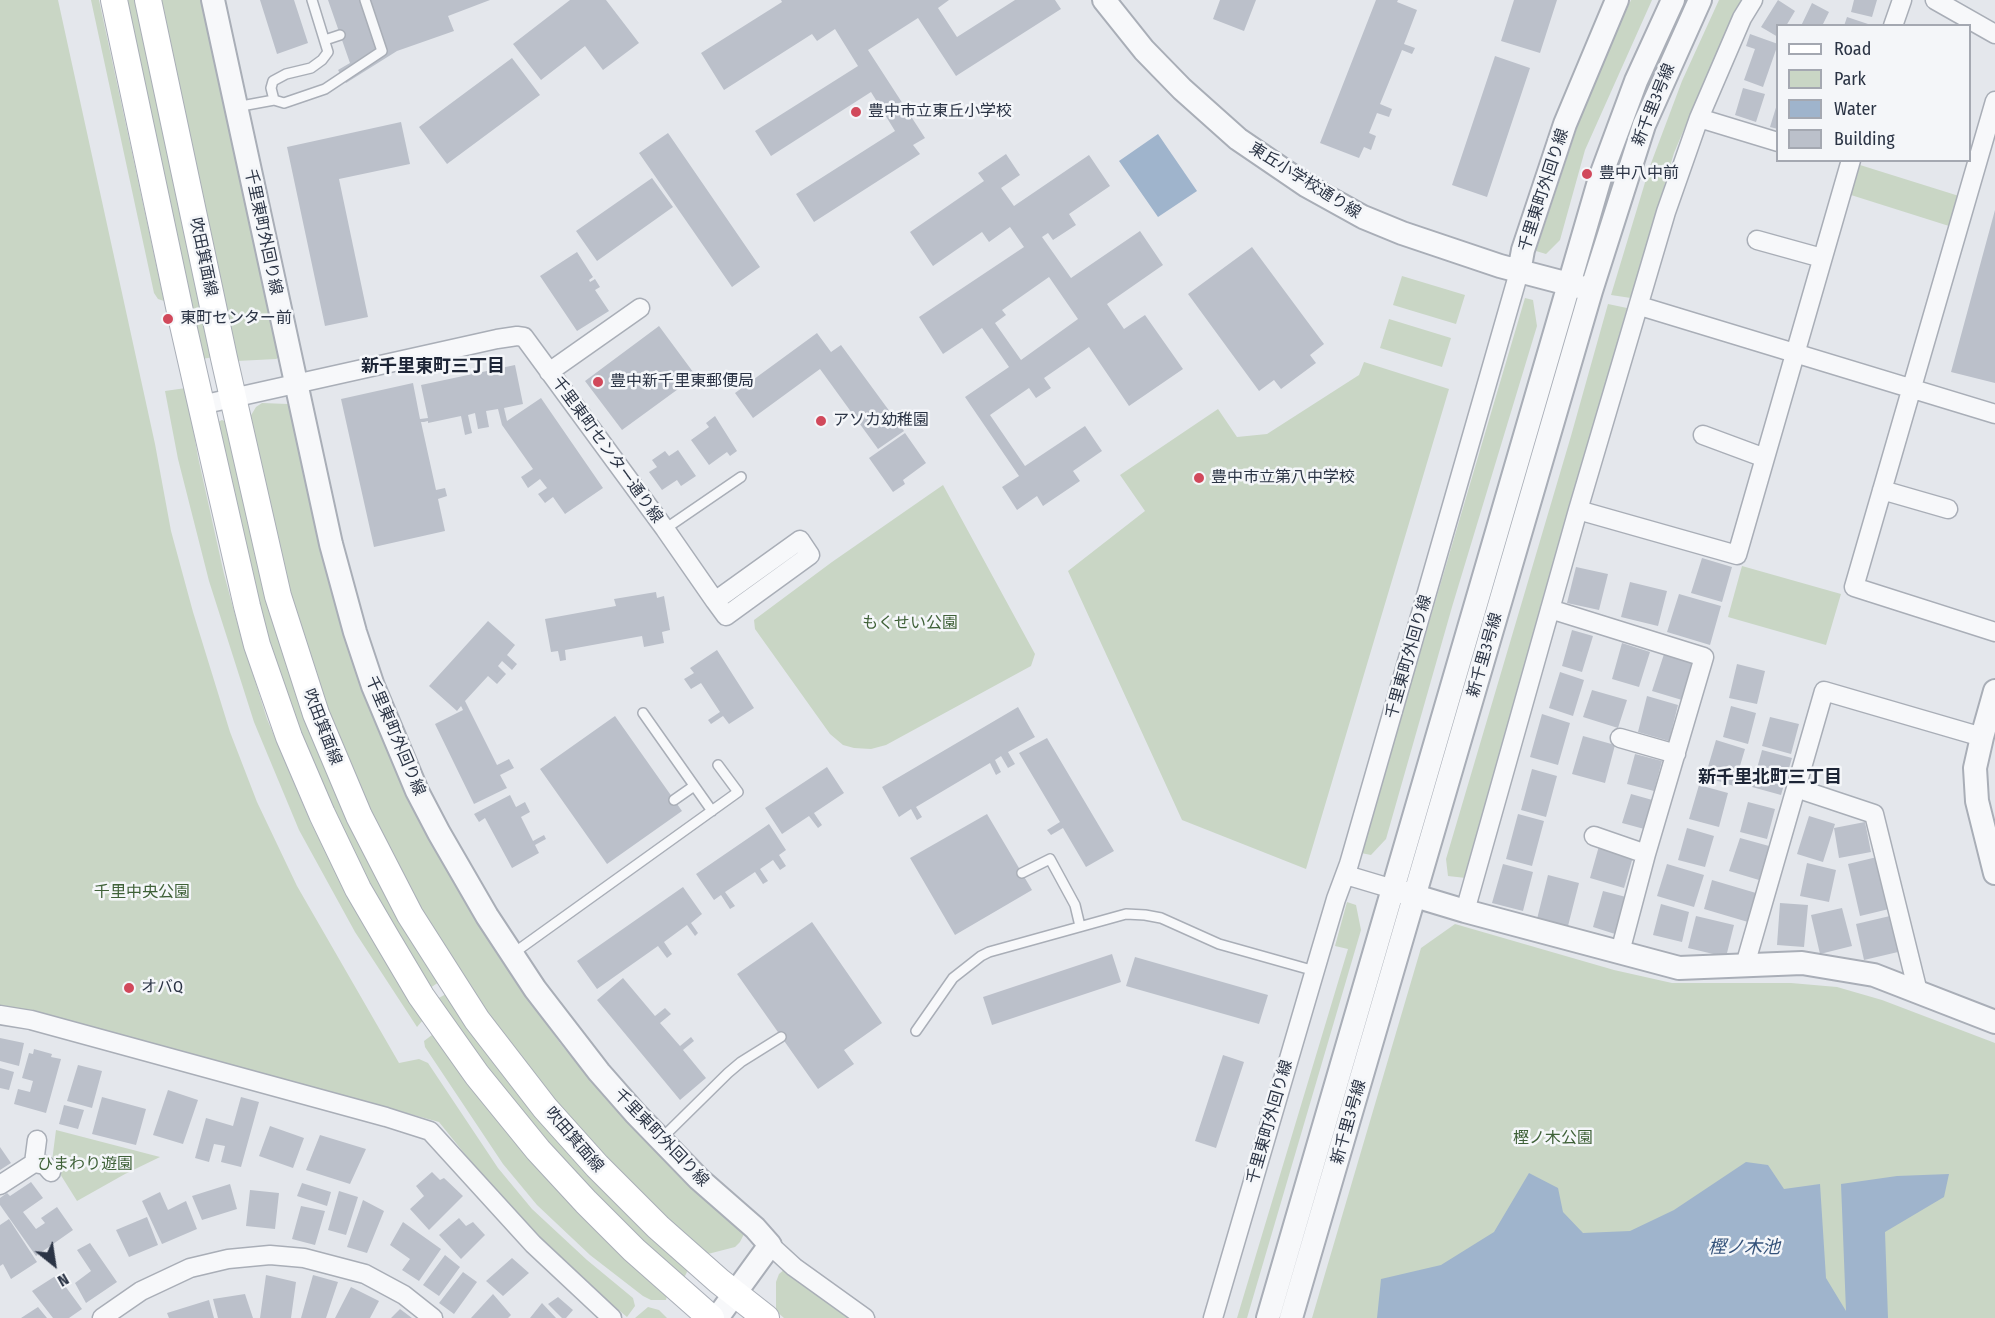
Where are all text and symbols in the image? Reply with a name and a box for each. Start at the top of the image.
legend [1776,24,1971,162]
text: Road [1834,38,1871,60]
street label: 新千里3号線 [1629,61,1679,149]
text: Park [1834,68,1866,90]
text: Water [1834,98,1877,120]
place label: 豊中市立東丘小学校 [868,102,1012,122]
marker: 豊中市立東丘小学校 [849,105,863,119]
street label: 千里東町外回り線 [1515,126,1573,254]
text: Building [1834,128,1895,150]
street label: 東丘小学校通り線 [1246,139,1364,223]
place label: 豊中八中前 [1599,164,1679,184]
street label: 千里東町外回り線 [240,167,286,297]
marker: 豊中八中前 [1580,167,1594,181]
street label: 吹田箕面線 [185,216,221,298]
place label: 東町センター前 [180,309,292,329]
marker: 東町センター前 [161,312,175,326]
district label: 新千里東町三丁目 [361,356,505,378]
place label: 豊中新千里東郵便局 [610,372,754,392]
street label: 千里東町センター通り線 [548,373,666,527]
marker: 豊中新千里東郵便局 [591,375,605,389]
place label: アソカ幼稚園 [833,411,929,431]
marker: アソカ幼稚園 [814,414,828,428]
place label: 豊中市立第八中学校 [1211,468,1355,488]
marker: 豊中市立第八中学校 [1192,471,1206,485]
street label: 千里東町外回り線 [1382,593,1436,721]
street label: 新千里3号線 [1464,610,1506,700]
park label: もくせい公園 [862,614,958,634]
street label: 千里東町外回り線 [361,673,429,799]
street label: 吹田箕面線 [299,686,345,768]
district label: 新千里北町三丁目 [1698,767,1842,789]
park label: 千里中央公園 [94,883,190,903]
place label: オバQ [141,978,183,998]
marker: オバQ [122,981,136,995]
street label: 千里東町外回り線 [1243,1058,1297,1186]
street label: 新千里3号線 [1328,1077,1370,1167]
street label: 千里東町外回り線 [610,1085,712,1191]
street label: 吹田箕面線 [541,1104,607,1176]
park label: 樫ノ木公園 [1513,1129,1593,1149]
park label: ひまわり遊園 [37,1155,133,1175]
north arrow [24,1234,84,1294]
water label: 樫ノ木池 [1708,1237,1780,1259]
text: N [54,1269,72,1291]

